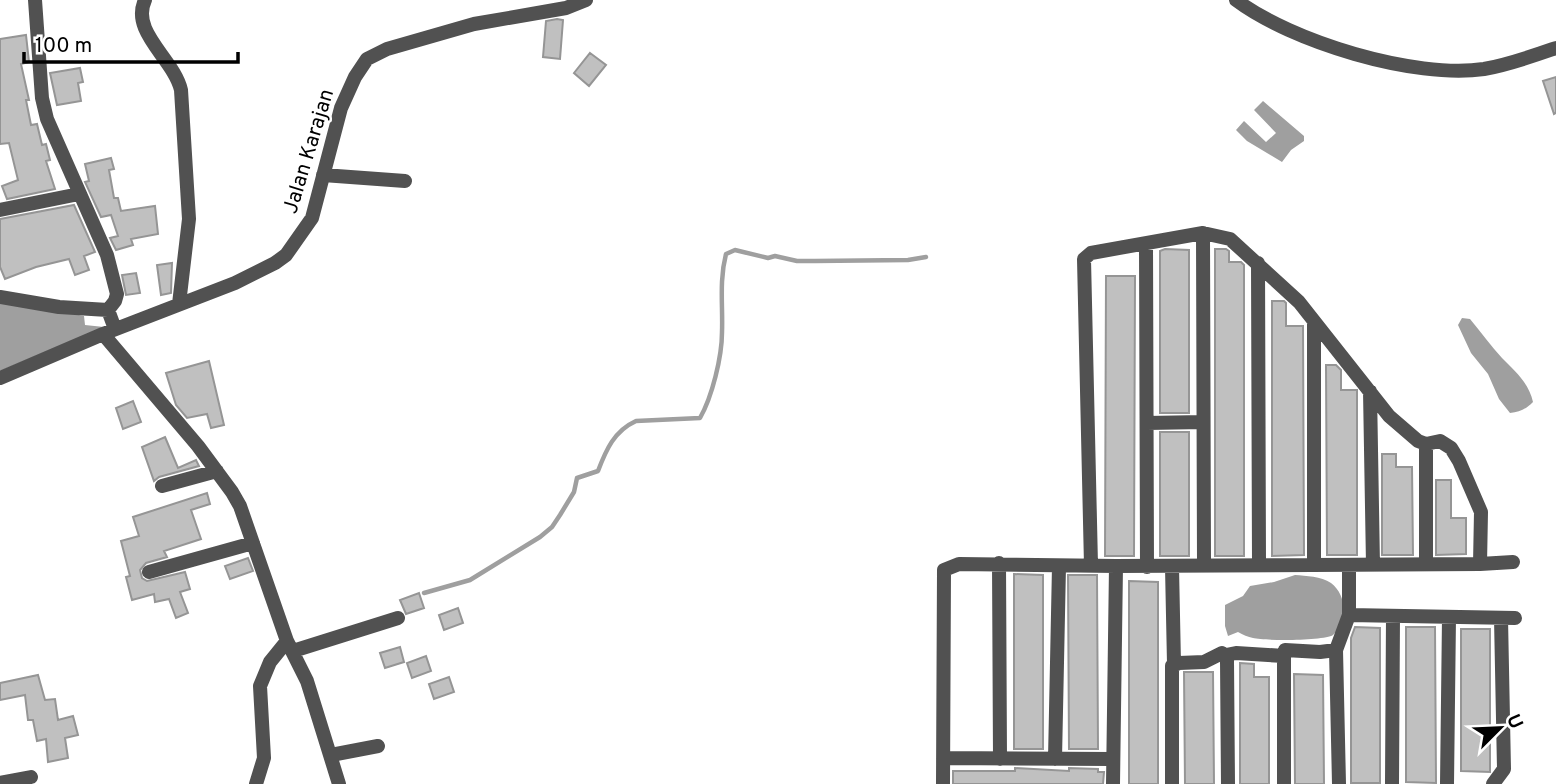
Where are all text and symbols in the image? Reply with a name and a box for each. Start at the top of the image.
scale bar [24,21,238,65]
text: 100 m [35,33,92,60]
street label: Jalan Karajan [278,86,341,217]
north arrow [1465,693,1535,763]
text: U [1500,711,1527,733]

